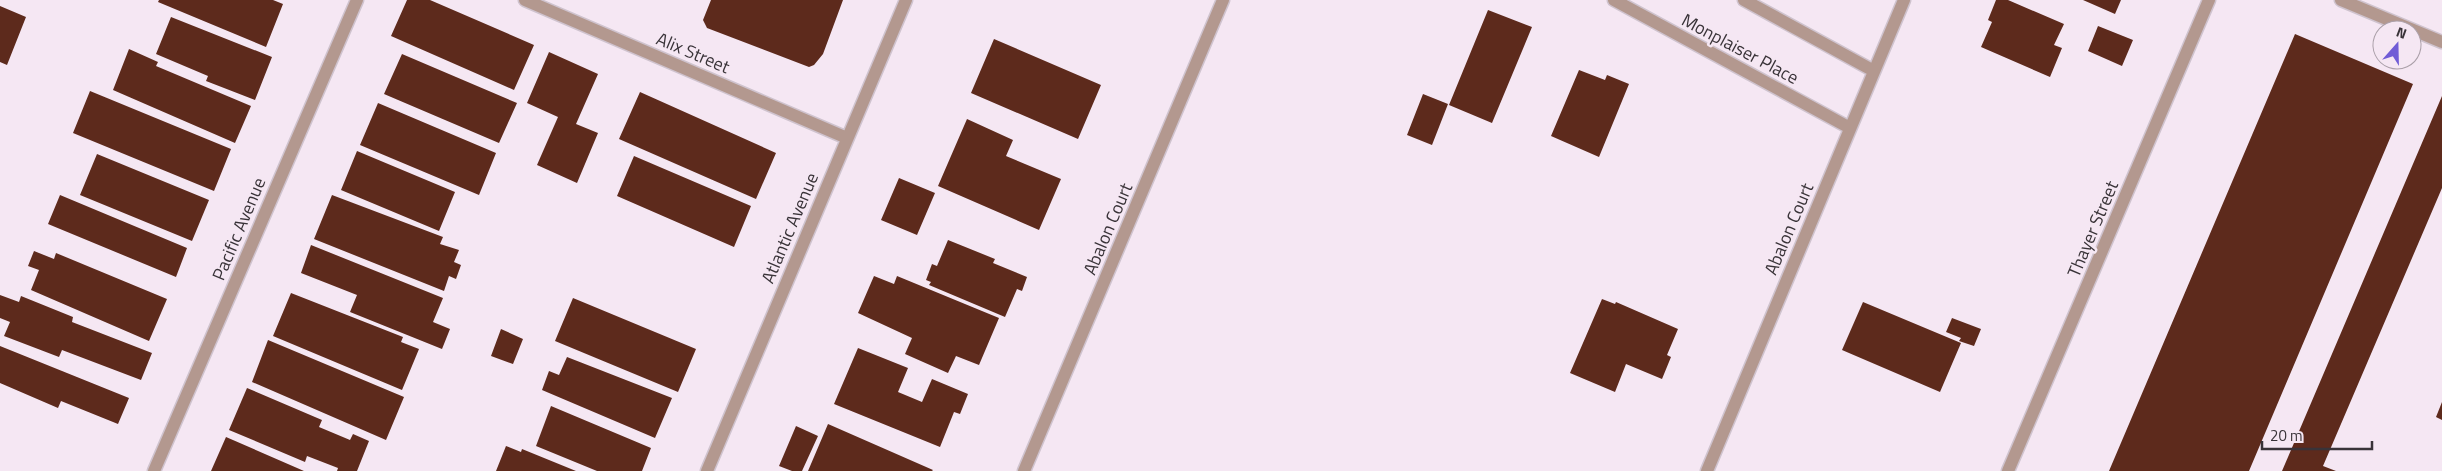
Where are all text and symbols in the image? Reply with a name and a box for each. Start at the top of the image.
street label: Monplaiser Place [1677,6,1804,91]
north arrow [2372,20,2422,70]
text: N [2393,21,2410,44]
street label: Alix Street [652,25,735,80]
street label: Atlantic Avenue [754,168,825,287]
street label: Pacific Avenue [205,173,272,284]
street label: Thayer Street [2060,176,2125,281]
street label: Abalon Court [1076,178,1139,279]
street label: Abalon Court [1757,178,1820,279]
scale bar [2262,418,2372,450]
text: 20 m [2270,424,2303,447]

